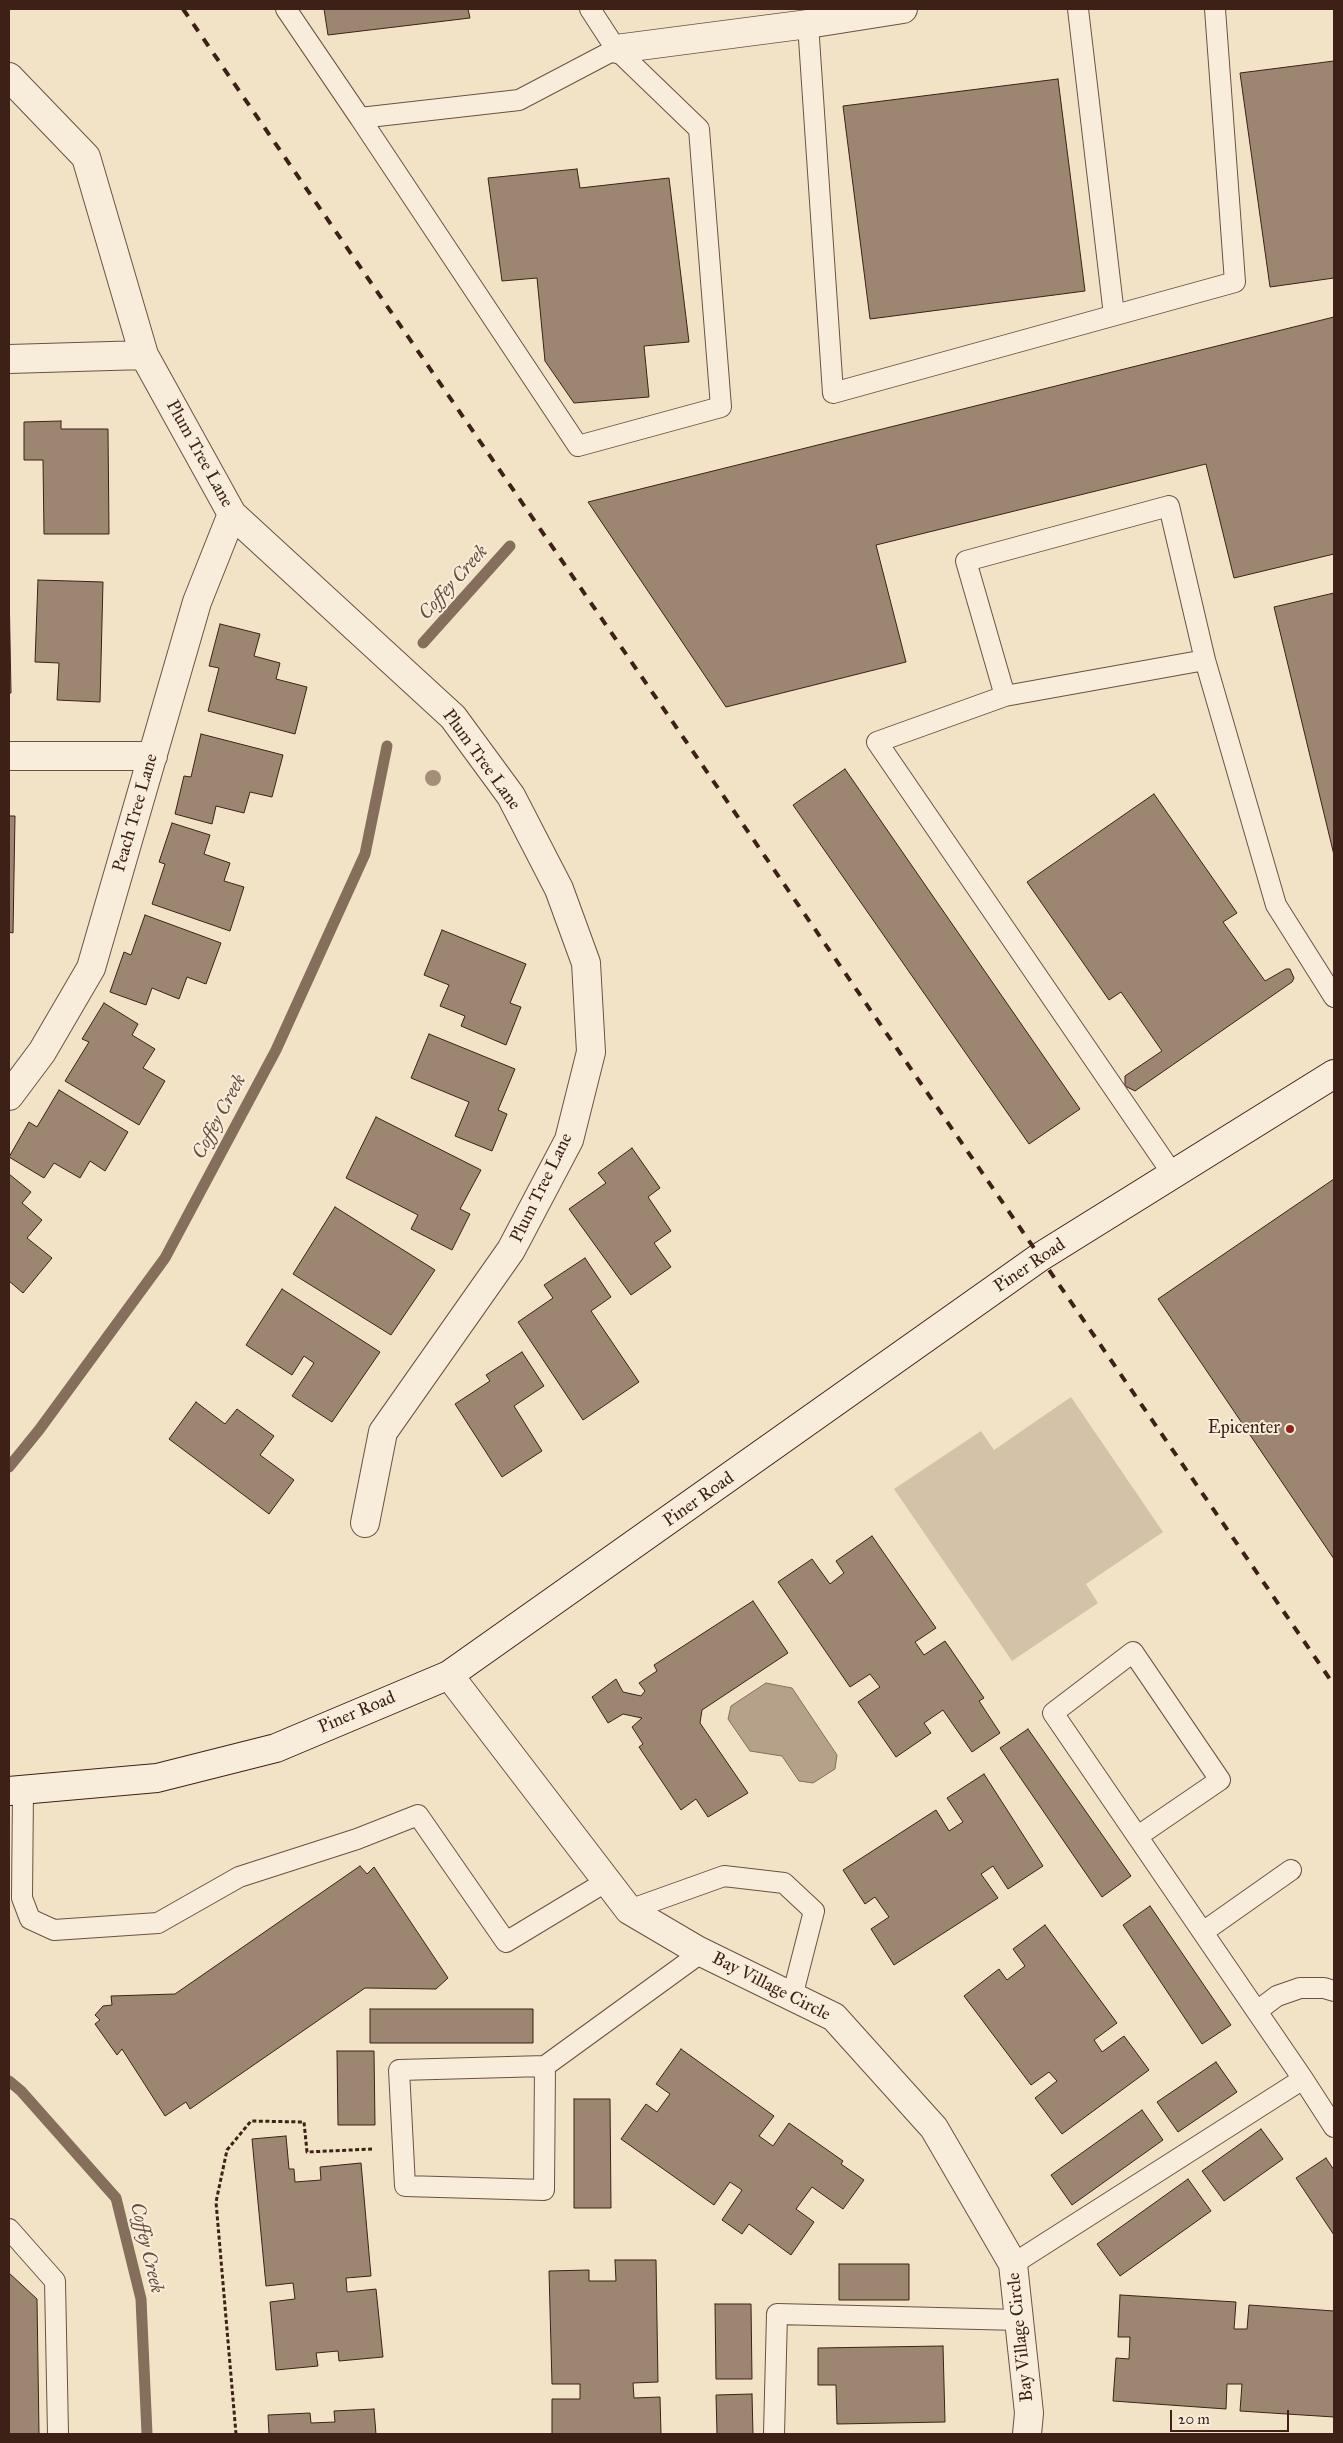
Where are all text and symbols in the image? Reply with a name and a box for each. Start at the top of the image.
street label: Plum Tree Lane [161,397,237,511]
water label: Coffey Creek [415,541,493,625]
street label: Plum Tree Lane [437,705,525,815]
street label: Peach Tree Lane [109,751,163,875]
water label: Coffey Creek [188,1071,252,1163]
street label: Plum Tree Lane [506,1130,578,1246]
street label: Piner Road [990,1234,1070,1298]
place label: Epicenter [1208,1418,1280,1440]
marker: Epicenter [1284,1423,1296,1435]
street label: Piner Road [659,1468,739,1532]
street label: Piner Road [315,1687,399,1739]
street label: Bay Village Circle [708,1948,834,2026]
water label: Coffey Creek [125,2200,167,2296]
street label: Bay Village Circle [1003,2271,1039,2403]
scale bar [1173,2400,1292,2432]
text: 20 m [1178,2410,1210,2428]

